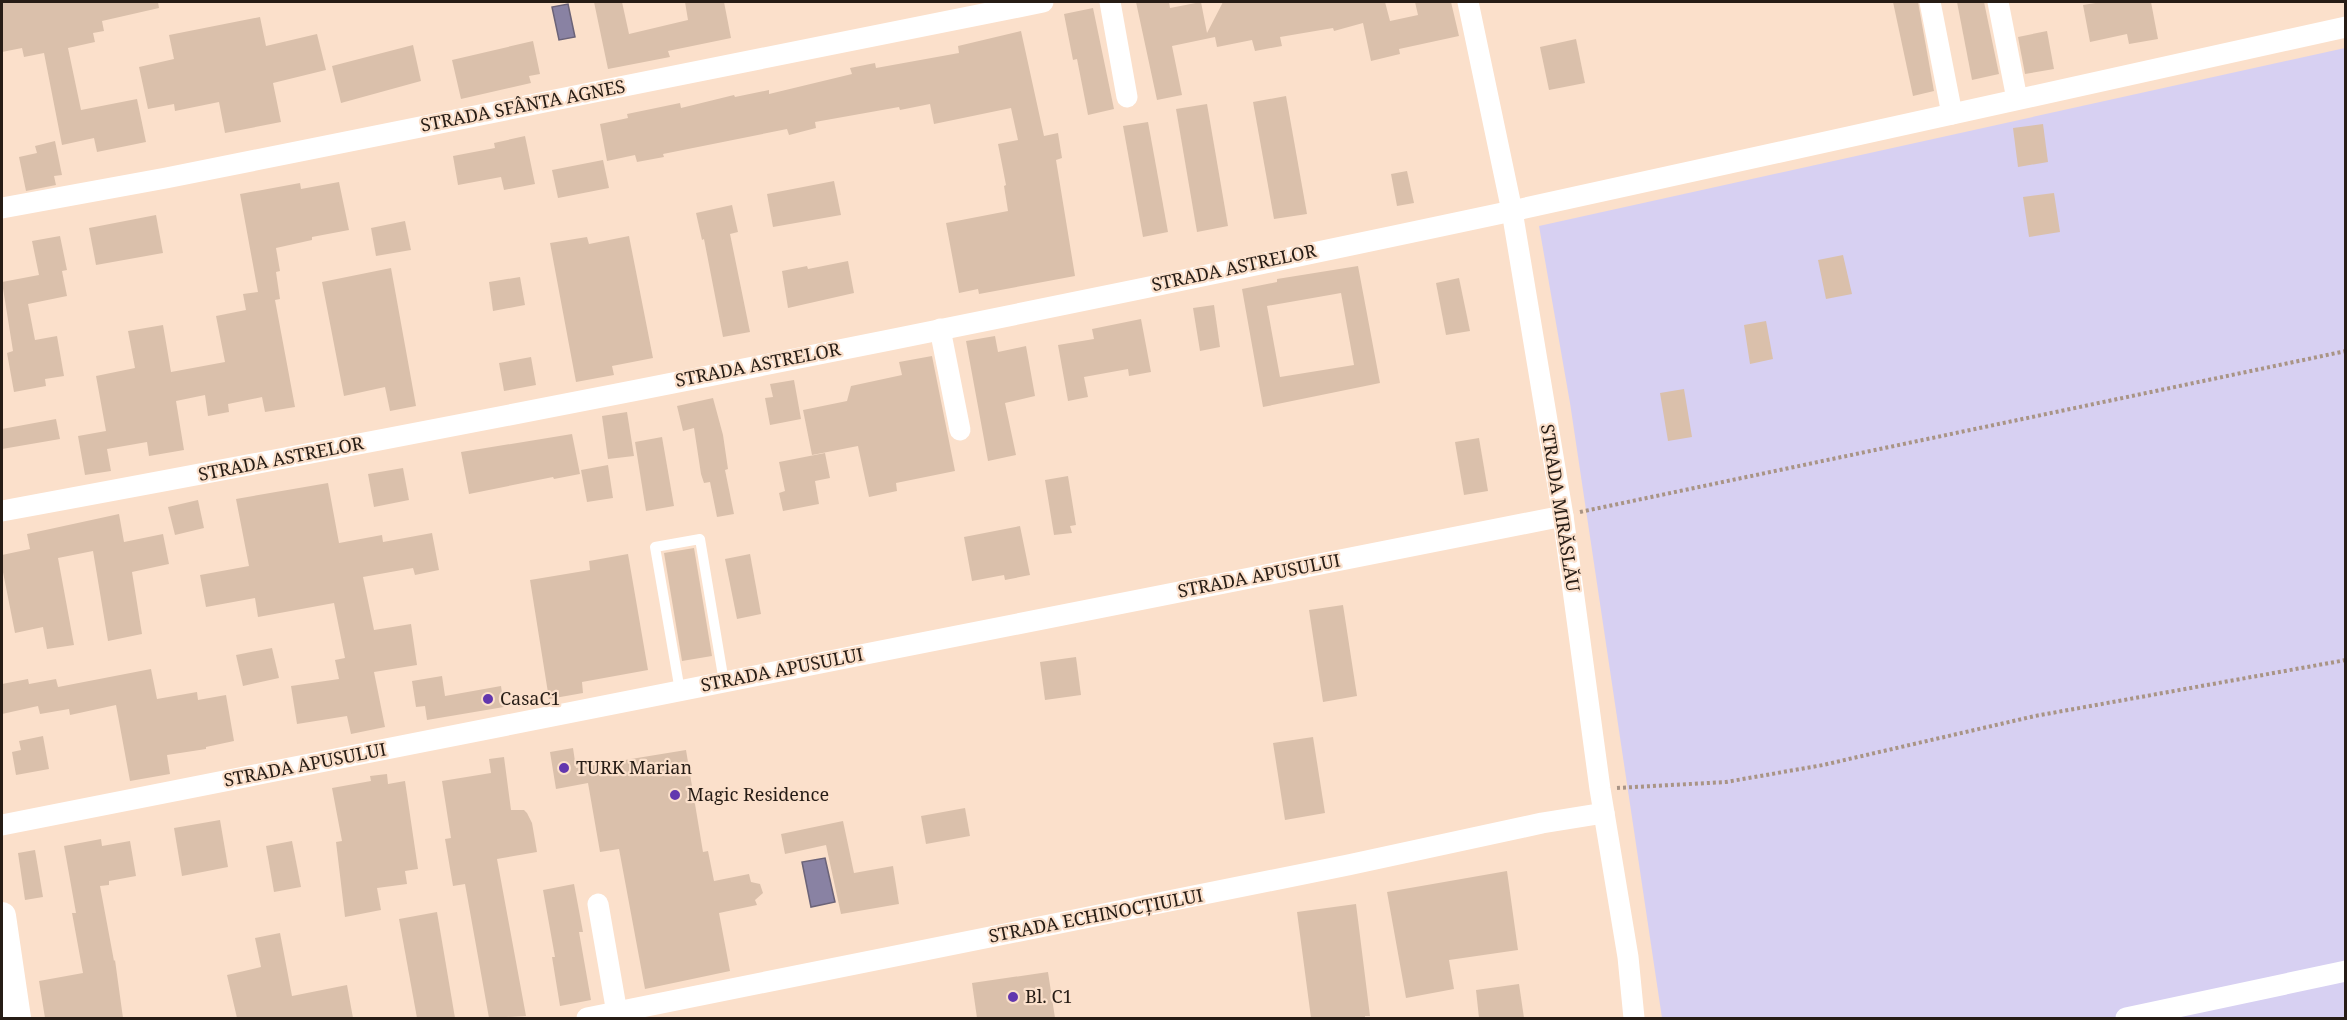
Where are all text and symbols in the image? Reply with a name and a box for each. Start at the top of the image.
street label: STRADA SFÂNTA AGNES [418,73,627,137]
street label: STRADA ASTRELOR [1149,238,1318,296]
street label: STRADA ASTRELOR [673,336,843,392]
street label: STRADA MIRĂSLĂU [1536,422,1586,593]
street label: STRADA ASTRELOR [196,430,366,486]
street label: STRADA APUSULUI [1176,548,1342,603]
street label: STRADA APUSULUI [699,642,865,697]
place label: CasaC1 [500,686,561,710]
marker: CasaC1 [481,692,495,706]
street label: STRADA APUSULUI [222,737,388,792]
place label: TURK Marian [576,755,692,779]
marker: TURK Marian [557,761,571,775]
place label: Magic Residence [687,782,829,806]
marker: Magic Residence [668,788,682,802]
street label: STRADA ECHINOCȚIULUI [987,882,1205,948]
place label: Bl. C1 [1025,984,1073,1008]
marker: Bl. C1 [1006,990,1020,1004]

